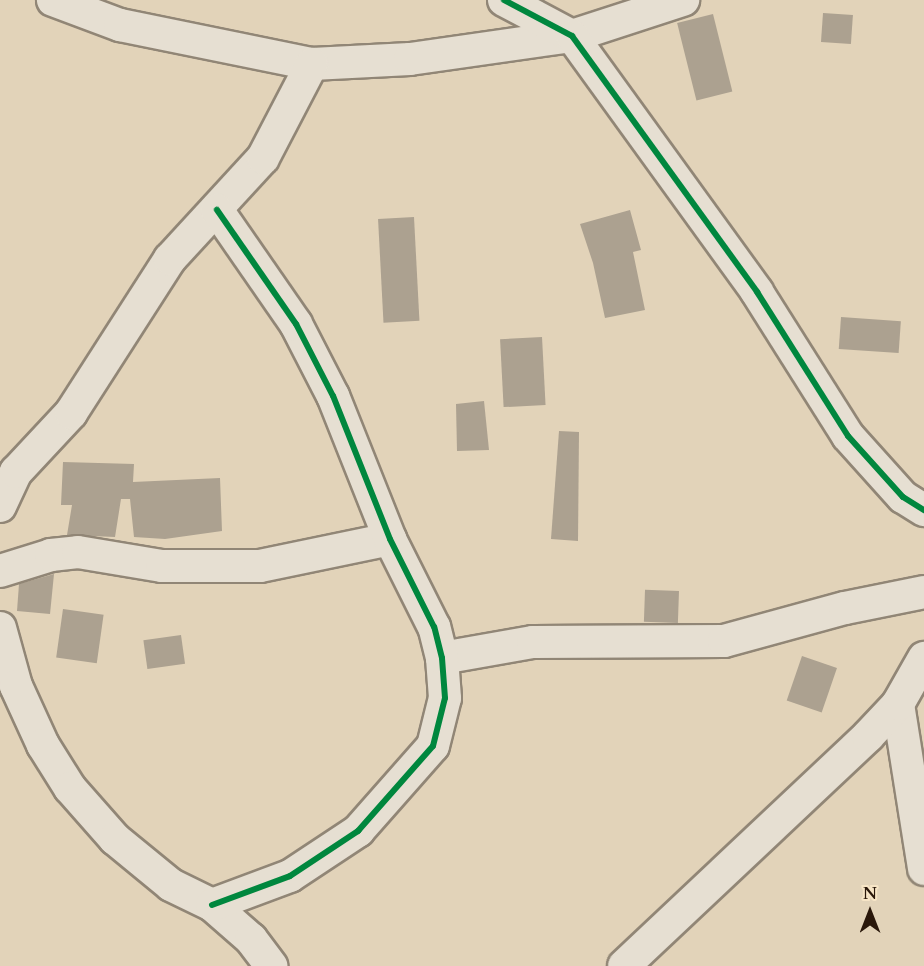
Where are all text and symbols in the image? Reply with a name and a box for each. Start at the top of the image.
north arrow [840,882,900,942]
text: N [863,883,877,905]

